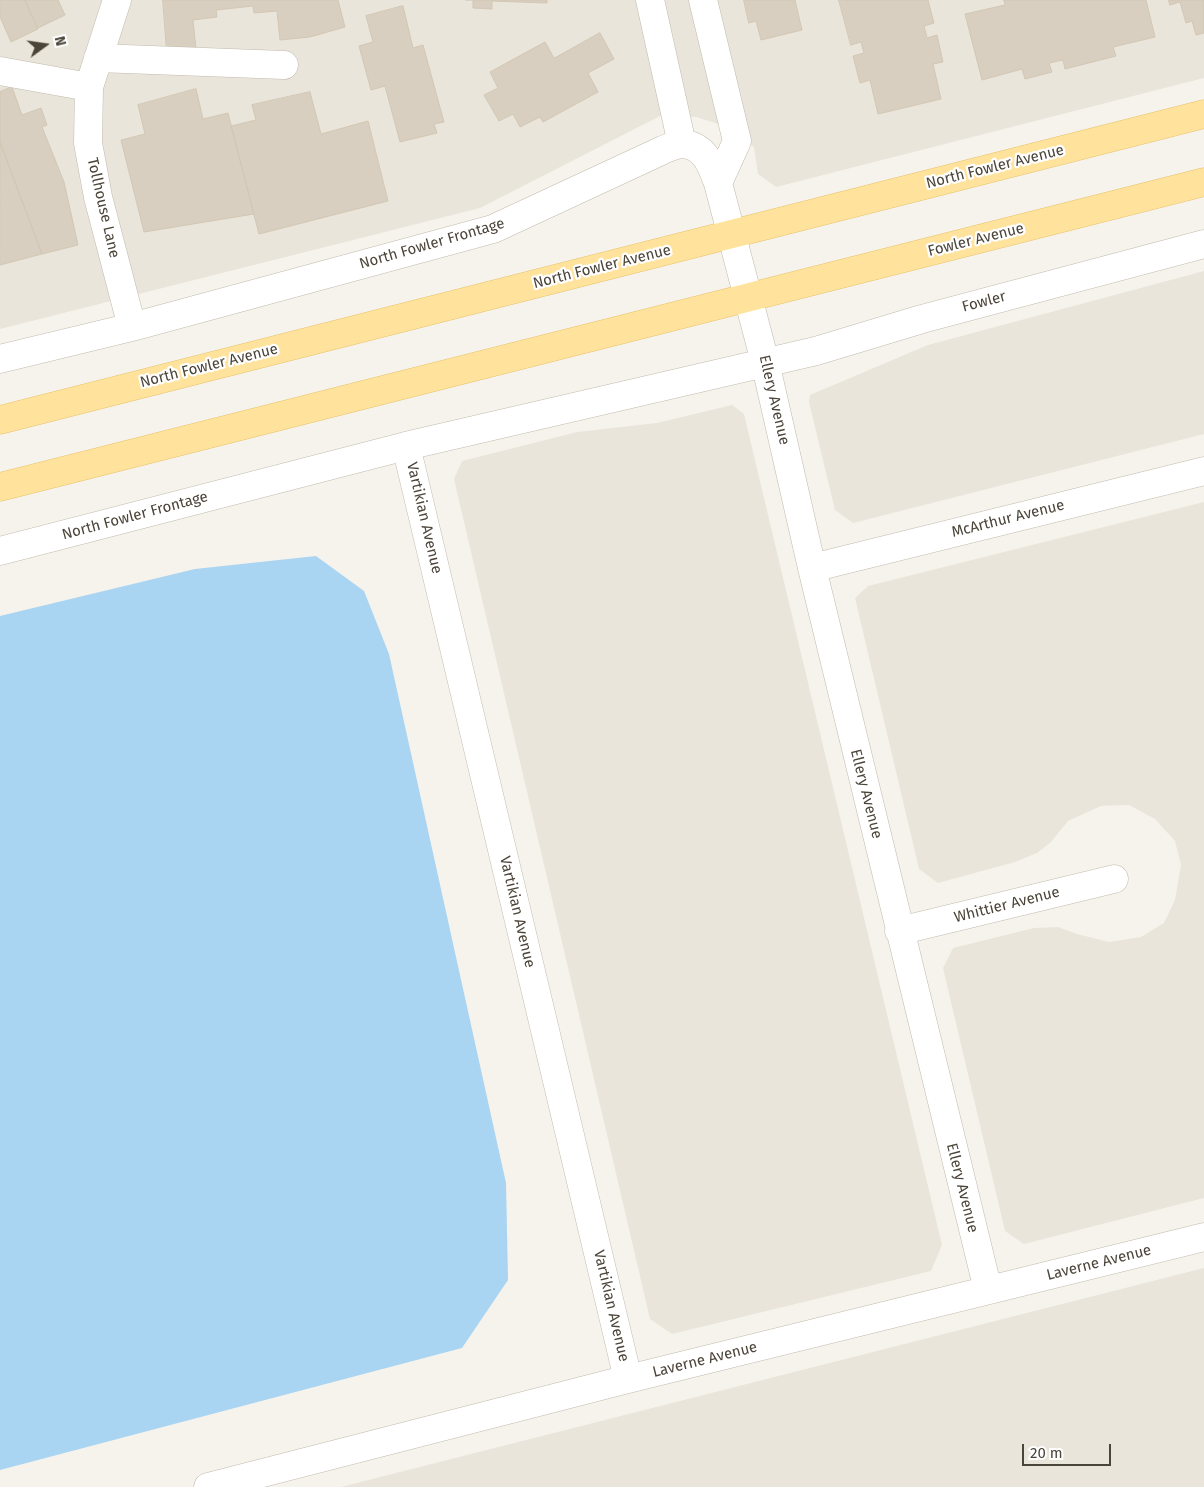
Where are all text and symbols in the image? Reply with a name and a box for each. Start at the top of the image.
north arrow [20,20,70,70]
text: N [51,35,69,48]
street label: North Fowler Avenue [924,141,1066,193]
street label: Tollhouse Lane [83,156,123,260]
street label: North Fowler Frontage [357,215,507,273]
street label: Fowler Avenue [926,219,1026,261]
street label: North Fowler Avenue [531,241,673,293]
street label: Fowler [960,288,1008,316]
street label: North Fowler Avenue [138,340,280,392]
street label: Ellery Avenue [755,353,793,447]
street label: Vartikian Avenue [402,460,446,576]
street label: North Fowler Frontage [60,488,210,544]
street label: McArthur Avenue [950,496,1066,542]
street label: Ellery Avenue [846,747,886,841]
street label: Vartikian Avenue [495,854,539,970]
street label: Whittier Avenue [952,883,1062,927]
street label: Ellery Avenue [942,1141,982,1235]
street label: Laverne Avenue [1045,1241,1153,1285]
street label: Vartikian Avenue [589,1248,633,1364]
street label: Laverne Avenue [651,1338,759,1382]
scale bar [1024,1434,1113,1466]
text: 20 m [1030,1444,1063,1462]

